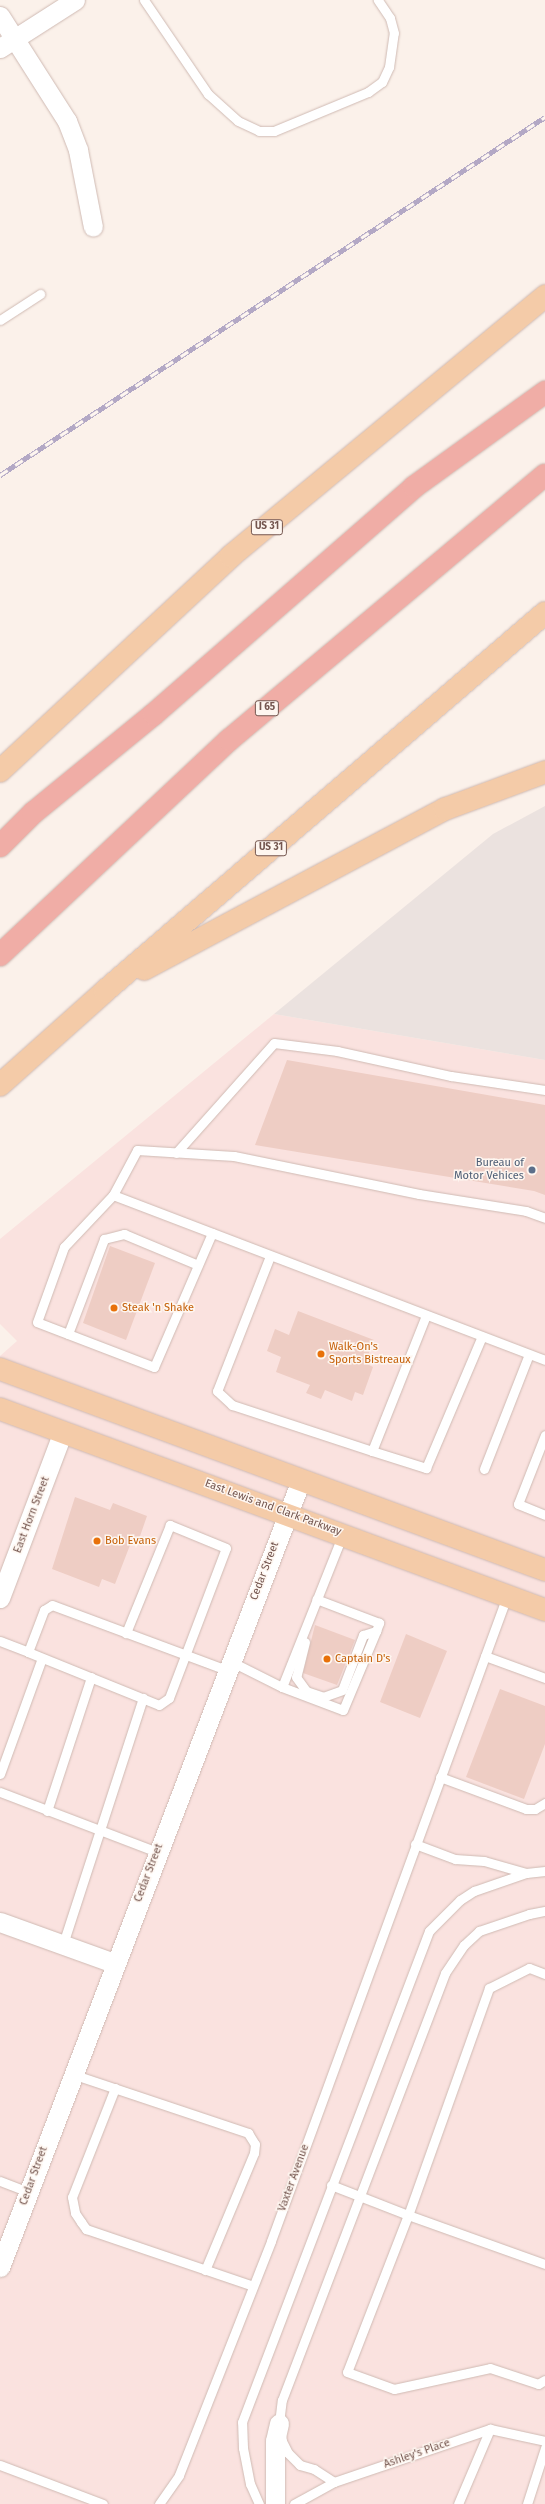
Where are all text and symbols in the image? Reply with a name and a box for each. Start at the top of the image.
road number: US 31 [250,519,284,535]
road number: I 65 [254,700,280,716]
road number: US 31 [254,840,288,856]
place label: Bureau of Motor Vehices [454,1157,524,1183]
marker: Bureau of Motor Vehices [527,1165,537,1175]
place label: Steak 'n Shake [122,1301,194,1315]
marker: Steak 'n Shake [109,1303,119,1313]
place label: Walk-On's Sports Bistreaux [329,1341,411,1367]
marker: Walk-On's Sports Bistreaux [316,1349,326,1359]
street label: East Horn Street [11,1475,53,1555]
street label: East Lewis and Clark Parkway [203,1477,343,1539]
place label: Bob Evans [105,1534,156,1548]
marker: Bob Evans [92,1536,102,1546]
street label: Cedar Street [248,1540,282,1602]
place label: Captain D's [335,1652,390,1666]
marker: Captain D's [322,1654,332,1664]
street label: Cedar Street [132,1842,166,1904]
street label: Vaxter Avenue [276,2143,312,2213]
street label: Cedar Street [17,2145,51,2207]
street label: Ashley's Place [382,2436,452,2472]

